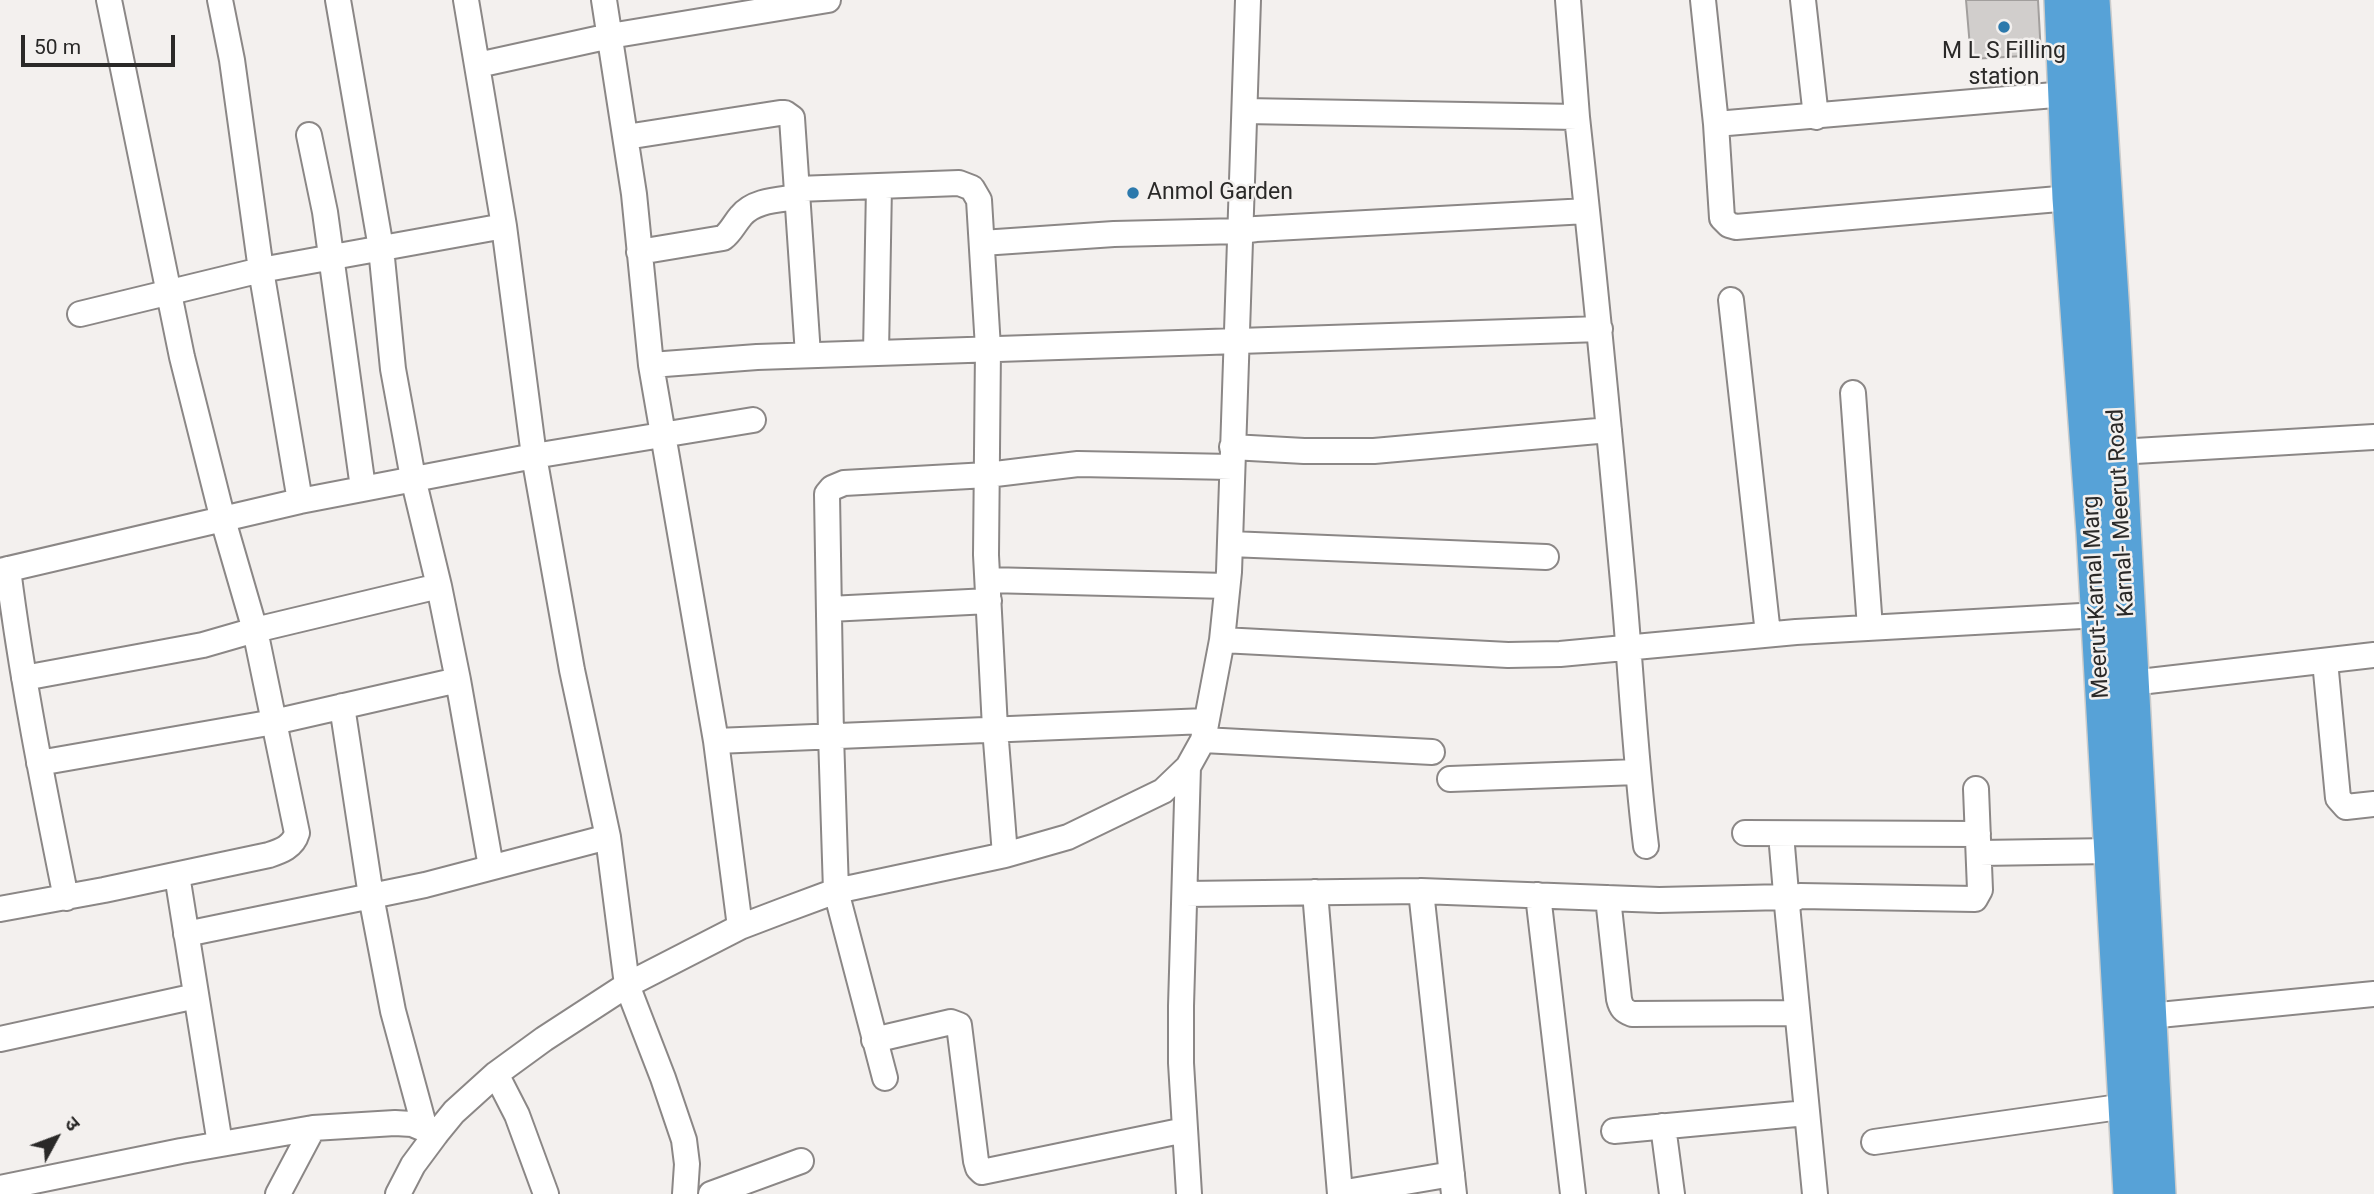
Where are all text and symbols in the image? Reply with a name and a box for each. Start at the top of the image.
marker: M L S Filling station [1996,19,2012,35]
scale bar [24,21,178,65]
text: 50 m [34,35,81,59]
place label: M L S Filling station [1942,38,2066,92]
place label: Anmol Garden [1147,179,1293,207]
marker: Anmol Garden [1125,185,1141,201]
street label: Karnal- Meerut Road [2103,408,2141,618]
street label: Meerut-Karnal Marg [2078,495,2116,699]
north arrow [21,1103,91,1173]
text: उ [60,1112,85,1136]

